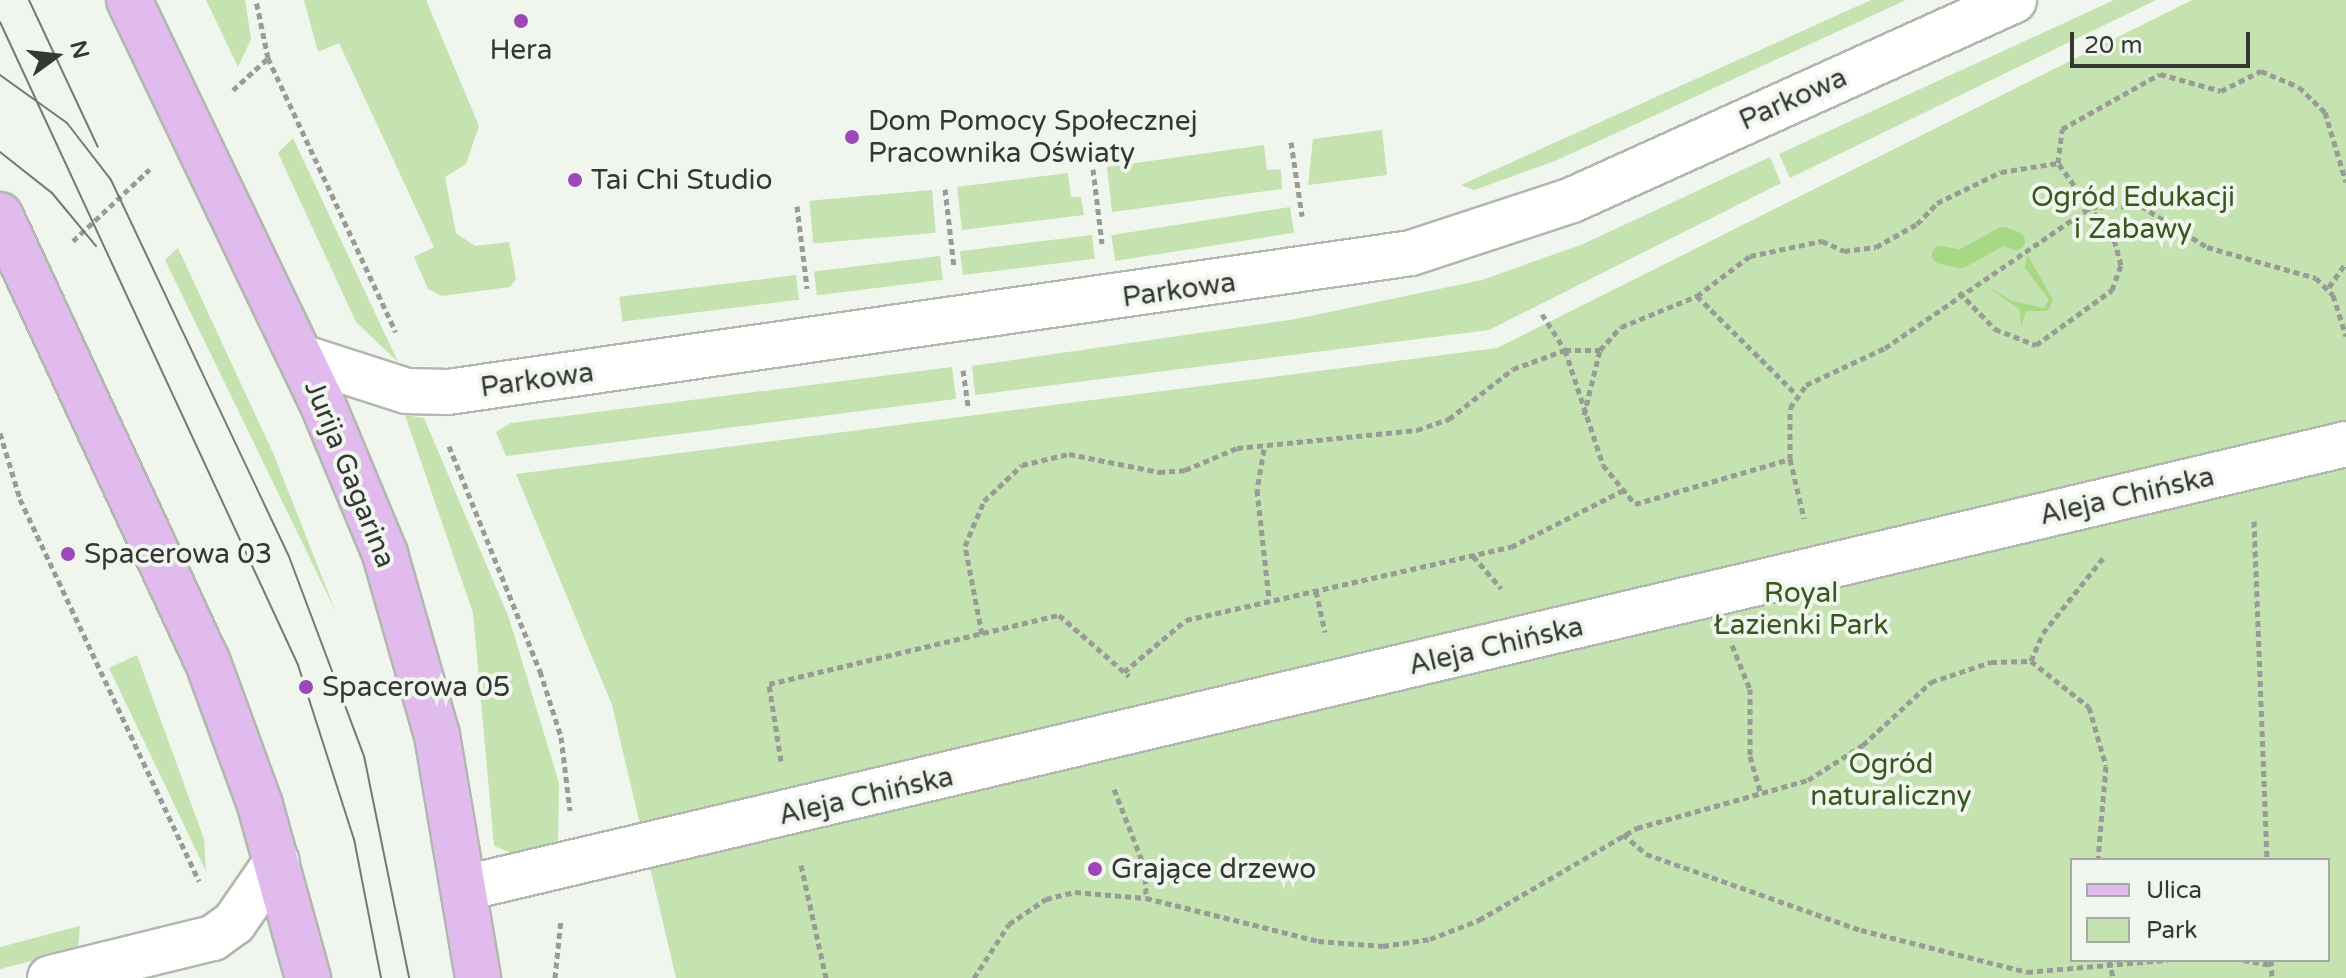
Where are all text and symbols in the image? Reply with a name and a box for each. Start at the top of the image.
marker: Hera [512,12,530,30]
north arrow [16,16,96,96]
scale bar [2074,16,2254,66]
text: 20 m [2084,31,2142,60]
place label: Hera [489,33,553,67]
text: N [64,38,94,62]
street label: Parkowa [1734,60,1852,138]
place label: Dom Pomocy Społecznej Pracownika Oświaty [868,104,1198,170]
marker: Dom Pomocy Społecznej Pracownika Oświaty [843,128,861,146]
place label: Tai Chi Studio [591,163,773,197]
marker: Tai Chi Studio [566,171,584,189]
park label: Ogród Edukacji i Zabawy [2031,180,2235,246]
street label: Parkowa [1120,265,1238,315]
street label: Parkowa [478,355,596,405]
street label: Jurija Gagarina [297,376,403,572]
street label: Aleja Chińska [2036,460,2218,532]
place label: Spacerowa 03 [84,537,272,571]
marker: Spacerowa 03 [59,545,77,563]
park label: Royal Łazienki Park [1713,576,1889,642]
street label: Aleja Chińska [1405,610,1587,682]
place label: Spacerowa 05 [322,670,510,704]
marker: Spacerowa 05 [297,678,315,696]
park label: Ogród naturaliczny [1810,747,1972,813]
street label: Aleja Chińska [775,760,957,832]
place label: Grające drzewo [1111,852,1316,886]
legend [2070,858,2330,962]
marker: Grające drzewo [1086,860,1104,878]
text: Ulica [2146,876,2202,905]
text: Park [2146,916,2197,945]

